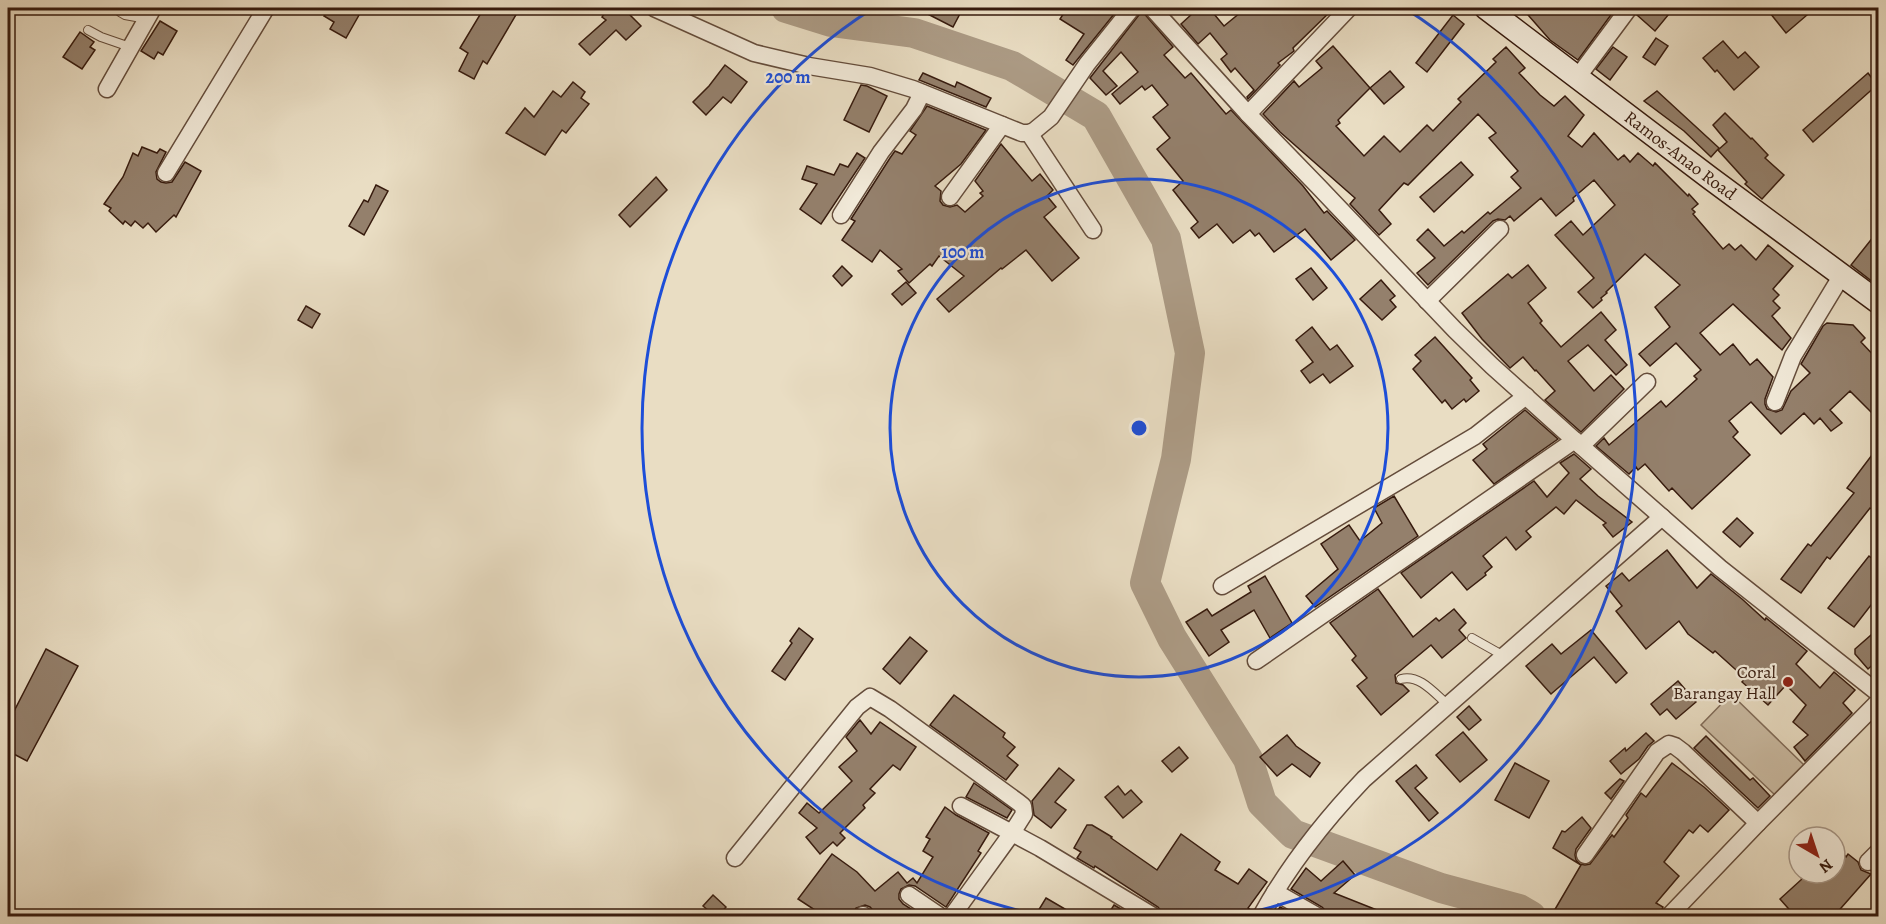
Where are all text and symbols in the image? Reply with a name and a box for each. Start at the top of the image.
text: 200 m [765,65,811,89]
street label: Ramos-Anao Road [1619,105,1742,206]
text: 100 m [942,240,984,264]
centre of rings [1129,418,1149,438]
place label: Coral Barangay Hall [1673,660,1777,705]
marker: Coral Barangay Hall [1781,675,1795,689]
north arrow [1787,825,1847,885]
text: N [1814,854,1837,878]

